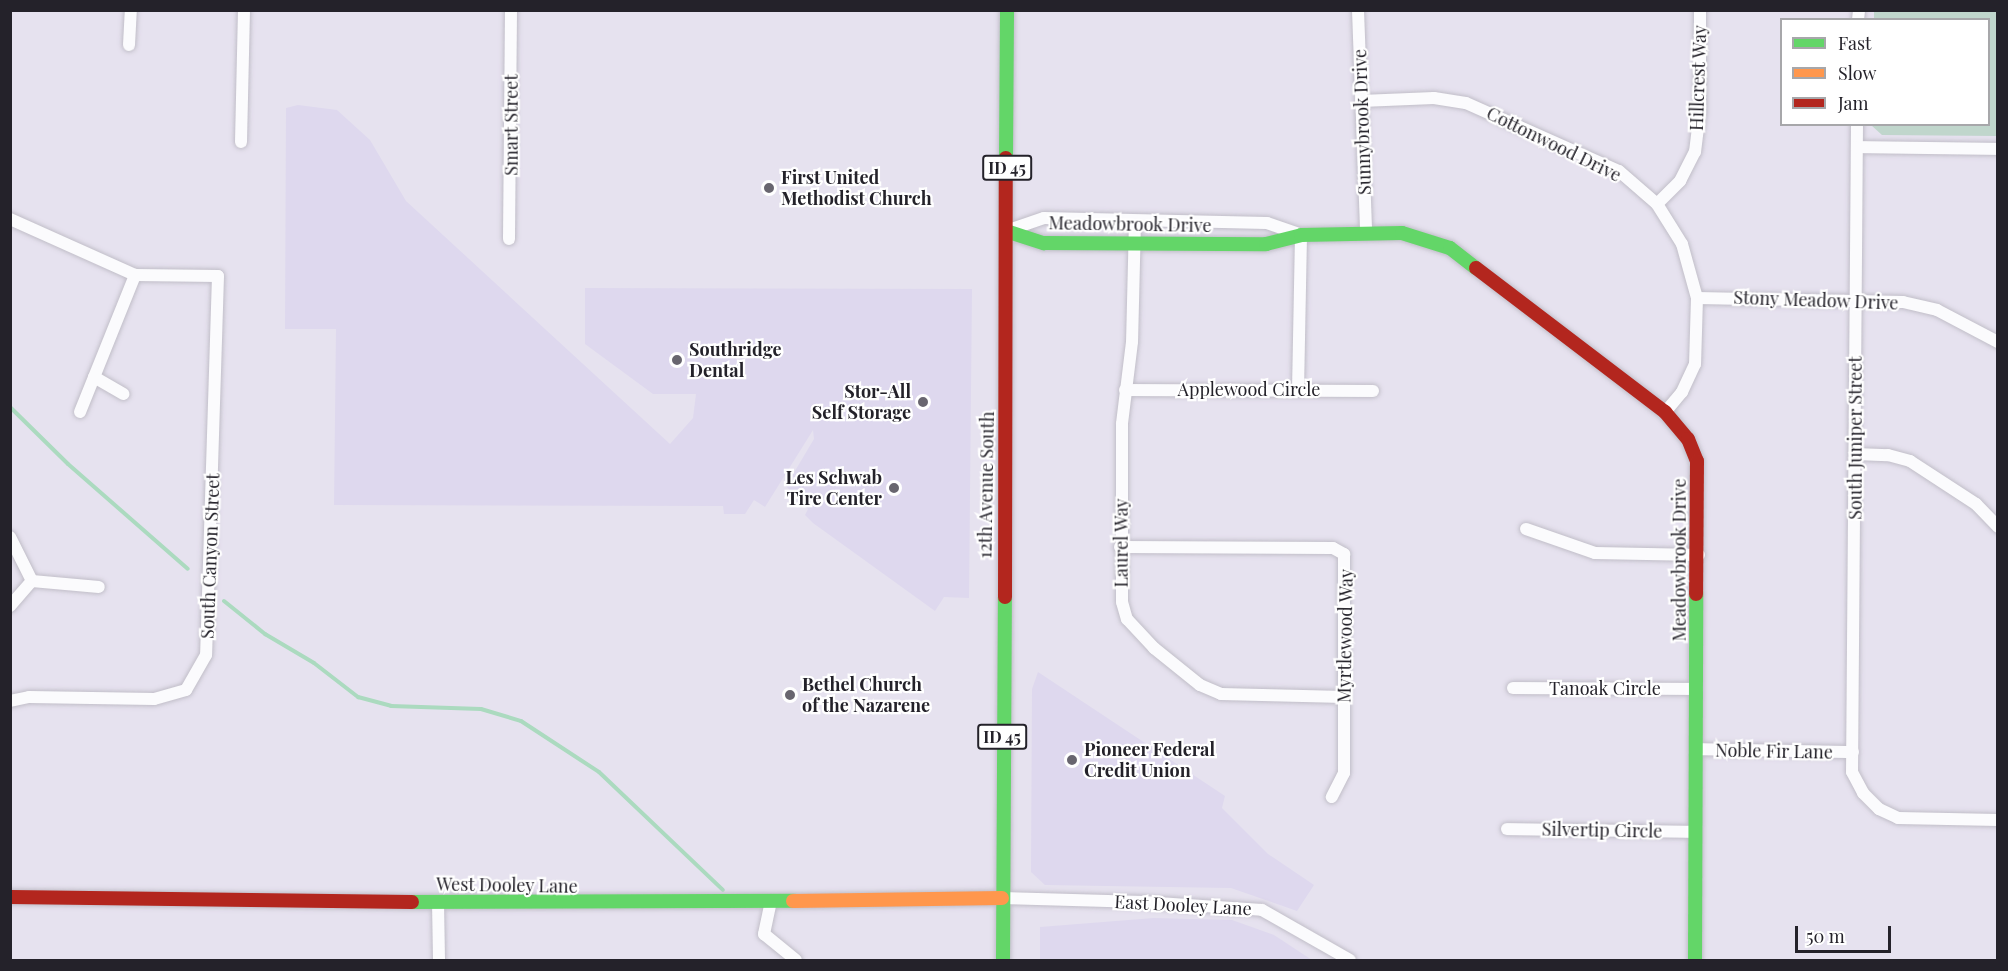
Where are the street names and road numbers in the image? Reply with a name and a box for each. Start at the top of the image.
street label: Hillcrest Way [1685,24,1711,132]
street label: Sunnybrook Drive [1349,48,1375,196]
street label: Smart Street [500,74,522,176]
street label: Cottonwood Drive [1483,102,1625,186]
road number: ID 45 [982,155,1032,181]
street label: Meadowbrook Drive [1048,212,1212,236]
street label: Stony Meadow Drive [1733,286,1899,314]
street label: South Juniper Street [1844,356,1866,520]
street label: Applewood Circle [1178,378,1320,400]
street label: 12th Avenue South [974,411,998,559]
street label: South Canyon Street [196,473,224,639]
street label: Meadowbrook Drive [1668,478,1690,642]
street label: Laurel Way [1110,498,1132,588]
street label: Myrtlewood Way [1333,569,1357,703]
street label: Tanoak Circle [1549,677,1661,699]
road number: ID 45 [976,724,1028,750]
street label: Noble Fir Lane [1715,739,1833,763]
street label: Silvertip Circle [1542,818,1662,842]
street label: West Dooley Lane [436,873,578,897]
street label: East Dooley Lane [1113,891,1253,919]

